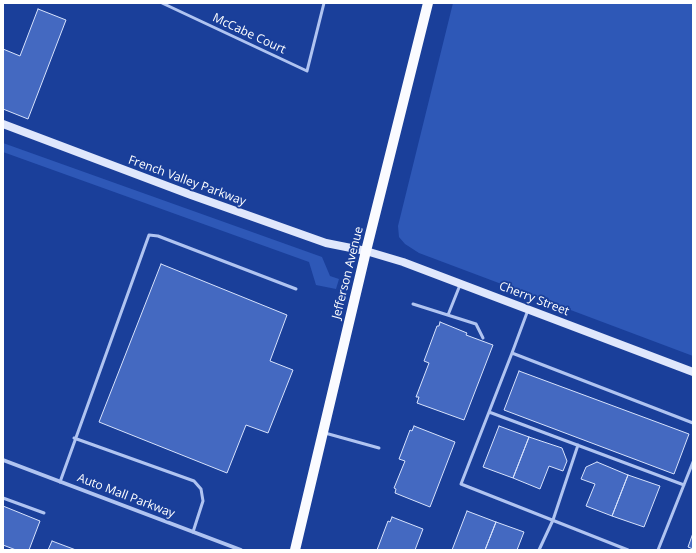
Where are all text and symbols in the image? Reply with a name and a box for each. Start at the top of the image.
street label: McCabe Court [210,11,288,57]
street label: French Valley Parkway [126,153,248,209]
street label: Jefferson Avenue [330,225,366,321]
street label: Cherry Street [497,279,571,319]
street label: Auto Mall Parkway [75,471,177,521]

